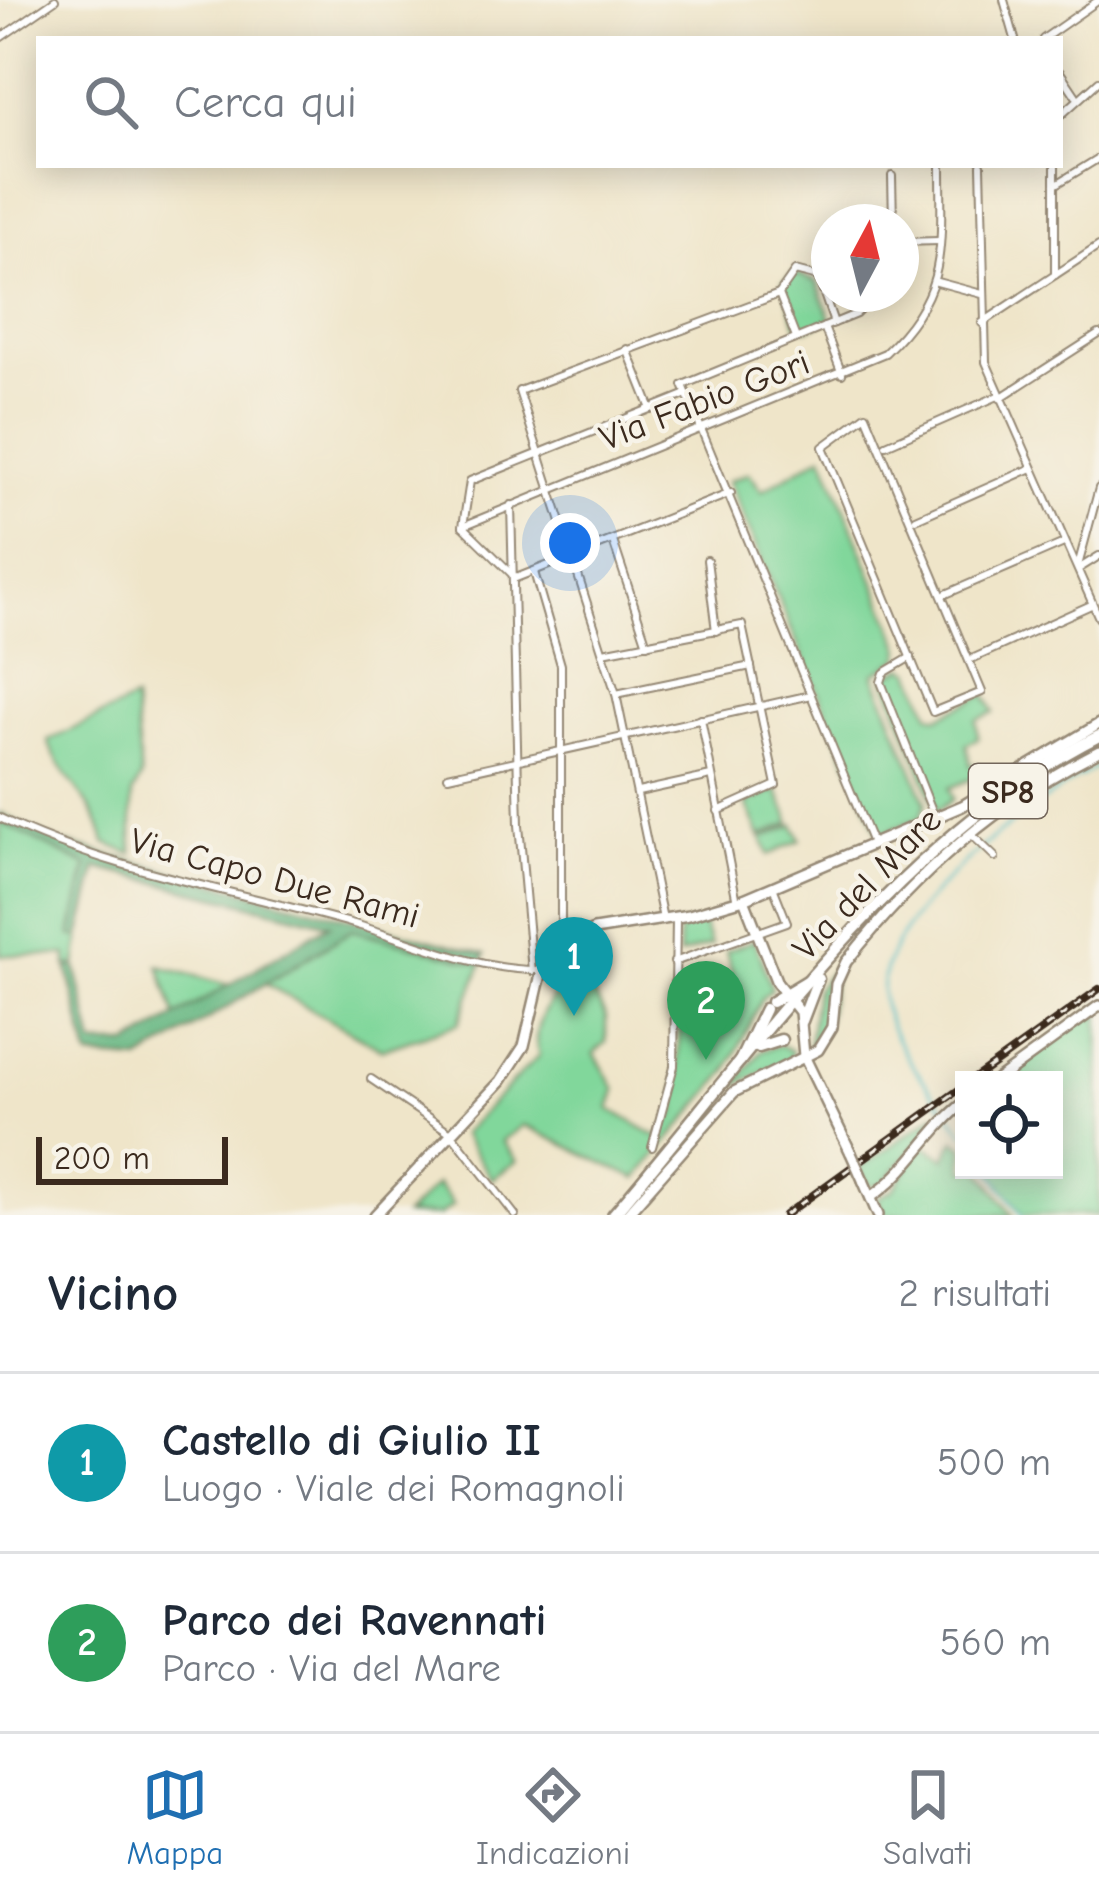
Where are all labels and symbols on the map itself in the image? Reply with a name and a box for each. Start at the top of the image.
north arrow [811,204,919,312]
street label: Via Fabio Gori [594,342,815,459]
your location [540,513,600,573]
road number: SP8 [969,764,1047,818]
street label: Via del Mare [784,799,950,969]
street label: Via Capo Due Rami [126,820,424,937]
pin: 1 [535,917,613,1016]
pin: 2 [667,961,745,1060]
scale bar [36,1131,228,1184]

